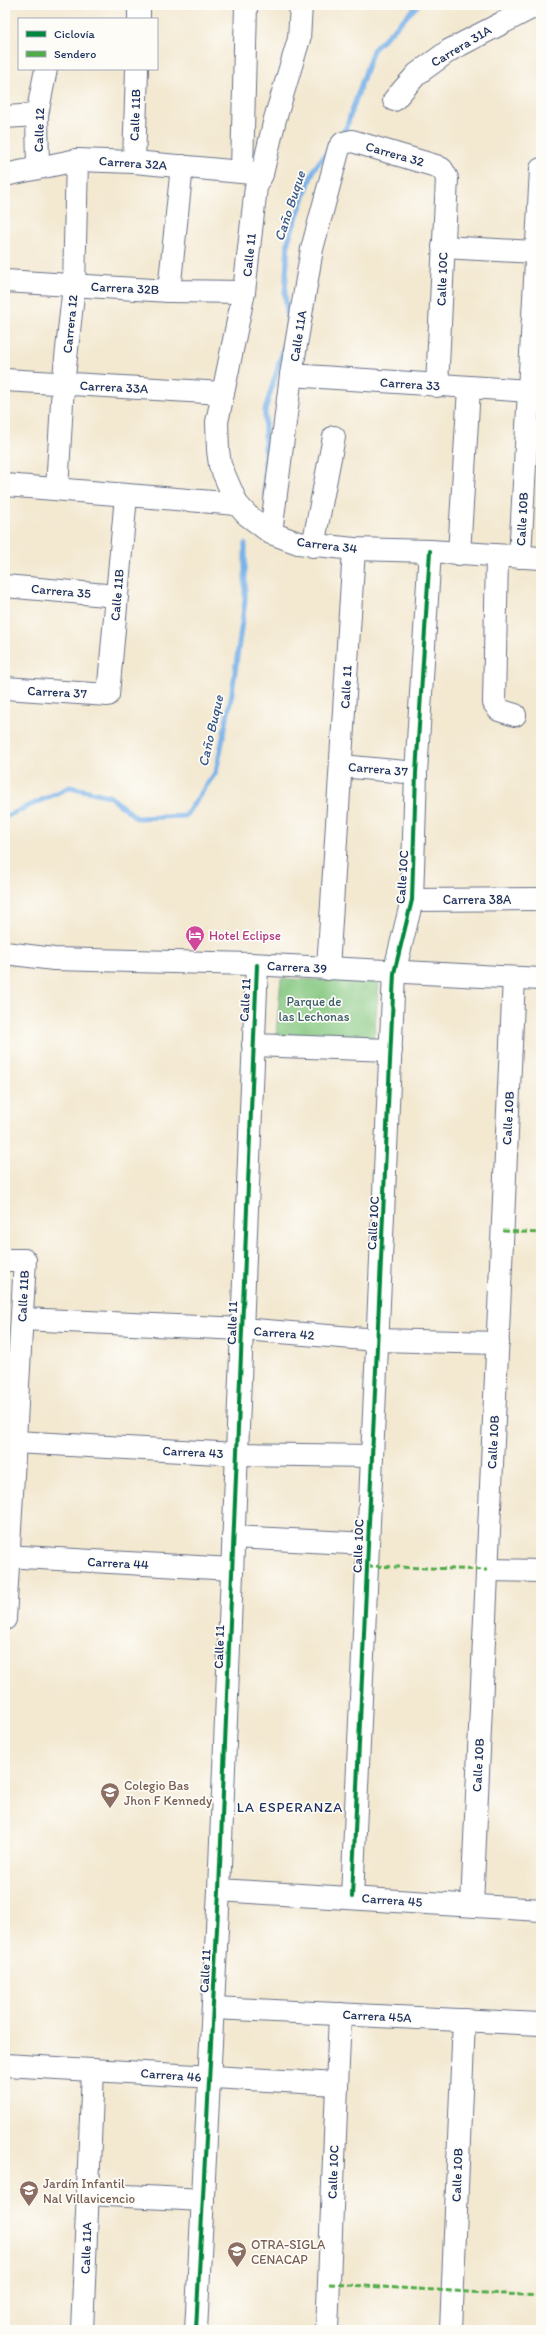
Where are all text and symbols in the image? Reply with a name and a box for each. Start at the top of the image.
legend [18,18,158,70]
street label: Carrera 31A [428,22,494,70]
text: Ciclovía [54,27,96,41]
text: Sendero [54,47,96,61]
street label: Calle 11B [127,89,143,141]
street label: Calle 12 [31,107,47,152]
street label: Carrera 32 [364,139,426,170]
street label: Carrera 32A [98,153,168,173]
water label: Caño Buque [271,168,310,243]
street label: Calle 11 [239,233,259,277]
street label: Calle 10C [434,252,450,306]
street label: Carrera 32B [90,279,160,297]
street label: Carrera 12 [59,294,81,354]
street label: Calle 11A [287,308,310,363]
street label: Carrera 33 [379,374,441,394]
street label: Carrera 33A [79,378,149,396]
street label: Calle 10B [513,492,531,546]
street label: Carrera 34 [296,534,358,556]
street label: Calle 11B [107,568,127,622]
street label: Carrera 35 [30,581,92,601]
street label: Calle 11 [337,665,355,709]
street label: Carrera 37 [27,683,88,701]
water label: Caño Buque [195,692,228,768]
street label: Carrera 37 [348,759,409,779]
street label: Calle 10C [393,850,411,904]
street label: Carrera 38A [443,892,512,907]
hotel icon: Hotel Eclipse [184,924,206,952]
place label: Hotel Eclipse [209,928,281,943]
street label: Carrera 39 [267,958,328,976]
street label: Calle 11 [236,978,254,1022]
park label: Parque de las Lechonas [278,994,350,1024]
street label: Calle 10B [499,1091,517,1145]
street label: Calle 10C [364,1196,382,1250]
street label: Calle 11B [14,1270,32,1322]
street label: Calle 11 [224,1301,240,1345]
street label: Carrera 42 [253,1323,315,1343]
street label: Calle 10B [484,1415,502,1469]
street label: Carrera 43 [162,1443,224,1461]
street label: Calle 10C [350,1519,366,1573]
street label: Carrera 44 [87,1554,149,1572]
street label: Calle 11 [211,1625,227,1669]
street label: Calle 10B [469,1738,487,1792]
place label: Colegio Bas Jhon F Kennedy [124,1778,212,1808]
school or university icon: Colegio Bas Jhon F Kennedy [99,1781,121,1809]
district label: LA ESPERANZA [237,1799,343,1816]
street label: Carrera 45 [361,1890,423,1910]
street label: Calle 11 [196,1949,214,1993]
street label: Carrera 45A [342,2007,413,2025]
street label: Carrera 46 [140,2065,202,2085]
street label: Calle 10C [325,2145,341,2199]
street label: Calle 10B [449,2148,465,2202]
place label: Jardín Infantil Nal Villavicencio [43,2176,135,2206]
school or university icon: Jardín Infantil Nal Villavicencio [18,2179,40,2207]
street label: Calle 11A [78,2221,94,2274]
place label: OTRA-SIGLA CENACAP [251,2237,326,2267]
school or university icon: OTRA-SIGLA CENACAP [226,2240,248,2268]

